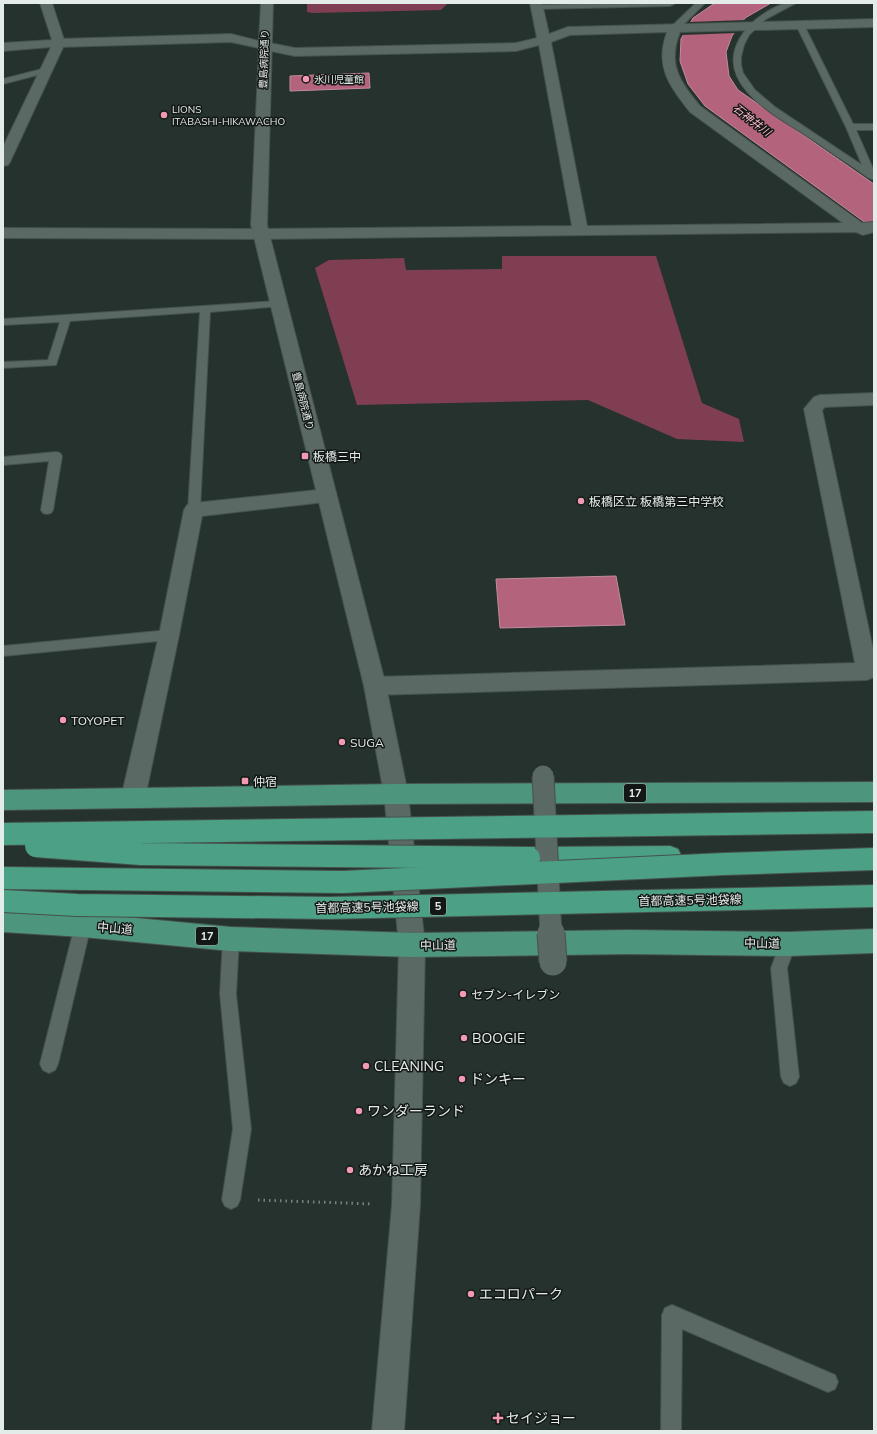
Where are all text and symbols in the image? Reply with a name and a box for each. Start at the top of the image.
street label: 豊島病院通り [256,29,272,89]
place label: 氷川児童館 [314,73,364,86]
marker: 氷川児童館 [301,74,311,84]
water label: 石神井川 [730,101,774,140]
place label: LIONS ITABASHI-HIKAWACHO [172,103,285,128]
marker: LIONS ITABASHI-HIKAWACHO [159,110,169,120]
street label: 豊島病院通り [289,370,317,432]
place label: 板橋三中 [313,449,361,464]
marker: 板橋三中 [300,451,310,461]
place label: 板橋区立 板橋第三中学校 [589,494,724,509]
marker: 板橋区立 板橋第三中学校 [576,496,586,506]
place label: TOYOPET [71,713,125,728]
marker: TOYOPET [58,715,68,725]
place label: SUGA [350,735,384,750]
marker: SUGA [337,737,347,747]
place label: 仲宿 [253,774,277,789]
marker: 仲宿 [240,776,250,786]
road number: 17 [624,784,646,802]
street label: 首都高速5号池袋線 [638,892,742,908]
road number: 5 [430,897,446,915]
street label: 首都高速5号池袋線 [315,899,419,915]
street label: 中山道 [96,919,134,937]
road number: 17 [196,927,218,945]
street label: 中山道 [744,935,780,951]
street label: 中山道 [420,937,456,953]
place label: セブン-イレブン [471,987,560,1002]
marker: セブン-イレブン [458,989,468,999]
place label: BOOGIE [472,1029,525,1047]
marker: BOOGIE [459,1033,469,1043]
place label: CLEANING [374,1057,444,1075]
marker: CLEANING [361,1061,371,1071]
place label: ドンキー [470,1070,526,1088]
marker: ドンキー [457,1074,467,1084]
place label: ワンダーランド [367,1102,465,1120]
marker: ワンダーランド [354,1106,364,1116]
place label: あかね工房 [358,1161,428,1179]
marker: あかね工房 [345,1165,355,1175]
place label: エコロパーク [479,1285,563,1303]
marker: エコロパーク [466,1289,476,1299]
place label: セイジョー [506,1409,576,1427]
marker: セイジョー [493,1413,503,1423]

